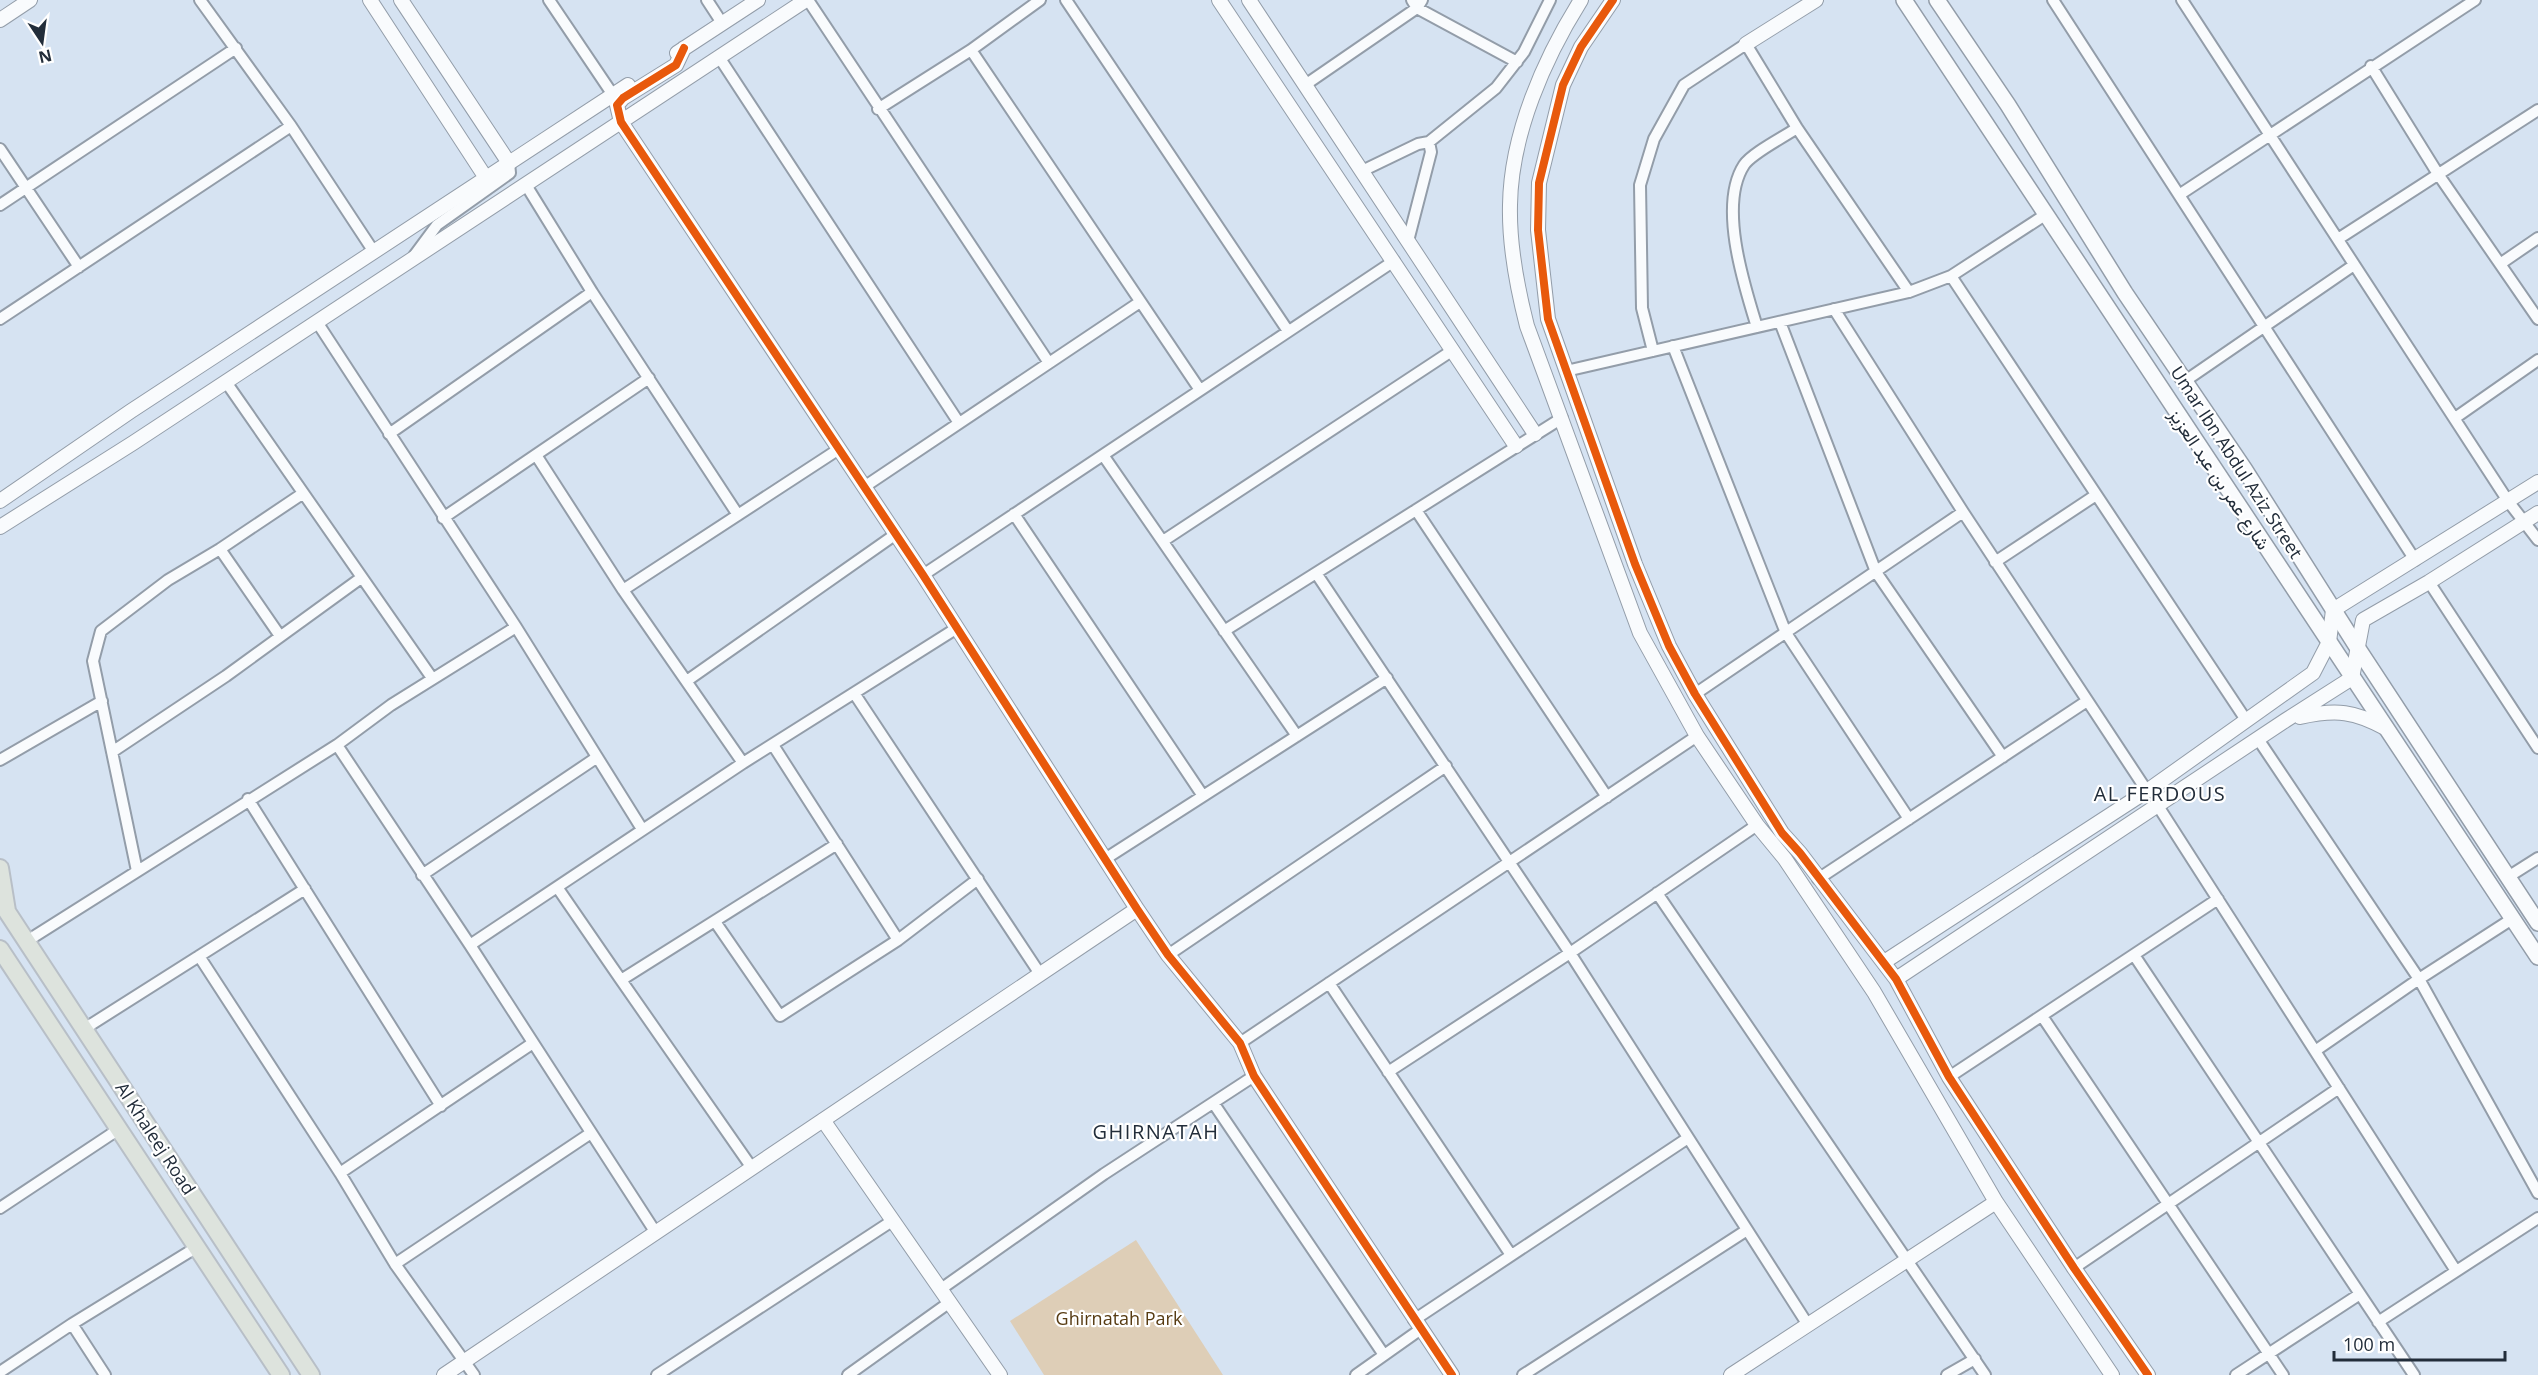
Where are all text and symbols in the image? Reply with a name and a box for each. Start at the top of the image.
north arrow [12,12,72,72]
text: N [37,44,54,69]
street label: Umar Ibn Abdul Aziz Street [2166,361,2308,563]
street label: شارع عمر بن عبد العزيز [2163,403,2276,555]
district label: AL FERDOUS [2094,780,2226,807]
street label: Al Khaleej Road [111,1077,201,1199]
district label: GHIRNATAH [1093,1118,1219,1145]
park label: Ghirnatah Park [1056,1306,1183,1330]
scale bar [2334,1324,2505,1362]
text: 100 m [2343,1332,2395,1356]

